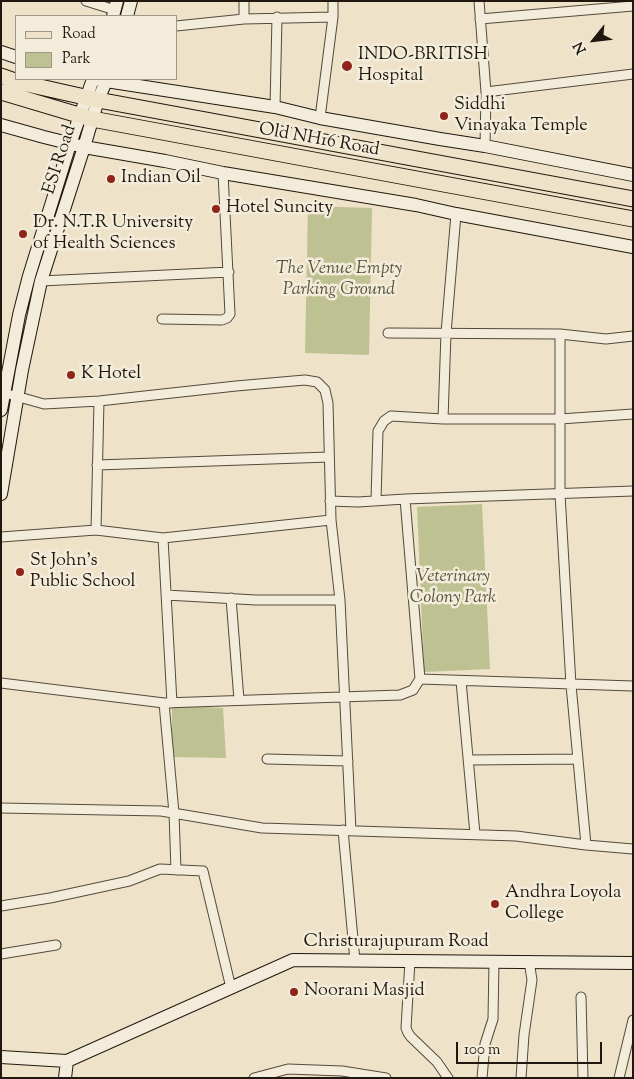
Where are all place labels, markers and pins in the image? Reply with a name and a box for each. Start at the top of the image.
place label: INDO-BRITISH Hospital [358,45,488,88]
marker: INDO-BRITISH Hospital [340,59,354,73]
place label: Siddhi Vinayaka Temple [454,95,588,138]
marker: Siddhi Vinayaka Temple [438,110,450,122]
place label: Indian Oil [121,168,201,190]
marker: Indian Oil [105,173,117,185]
place label: Hotel Suncity [226,198,333,220]
marker: Hotel Suncity [210,203,222,215]
place label: Dr. N.T.R University of Health Sciences [33,213,193,255]
marker: Dr. N.T.R University of Health Sciences [17,228,29,240]
place label: K Hotel [81,364,141,386]
marker: K Hotel [65,369,77,381]
place label: St John's Public School [30,551,136,594]
marker: St John's Public School [14,566,26,578]
place label: Andhra Loyola College [505,883,621,926]
marker: Andhra Loyola College [489,898,501,910]
place label: Noorani Masjid [304,981,425,1003]
marker: Noorani Masjid [288,986,300,998]

